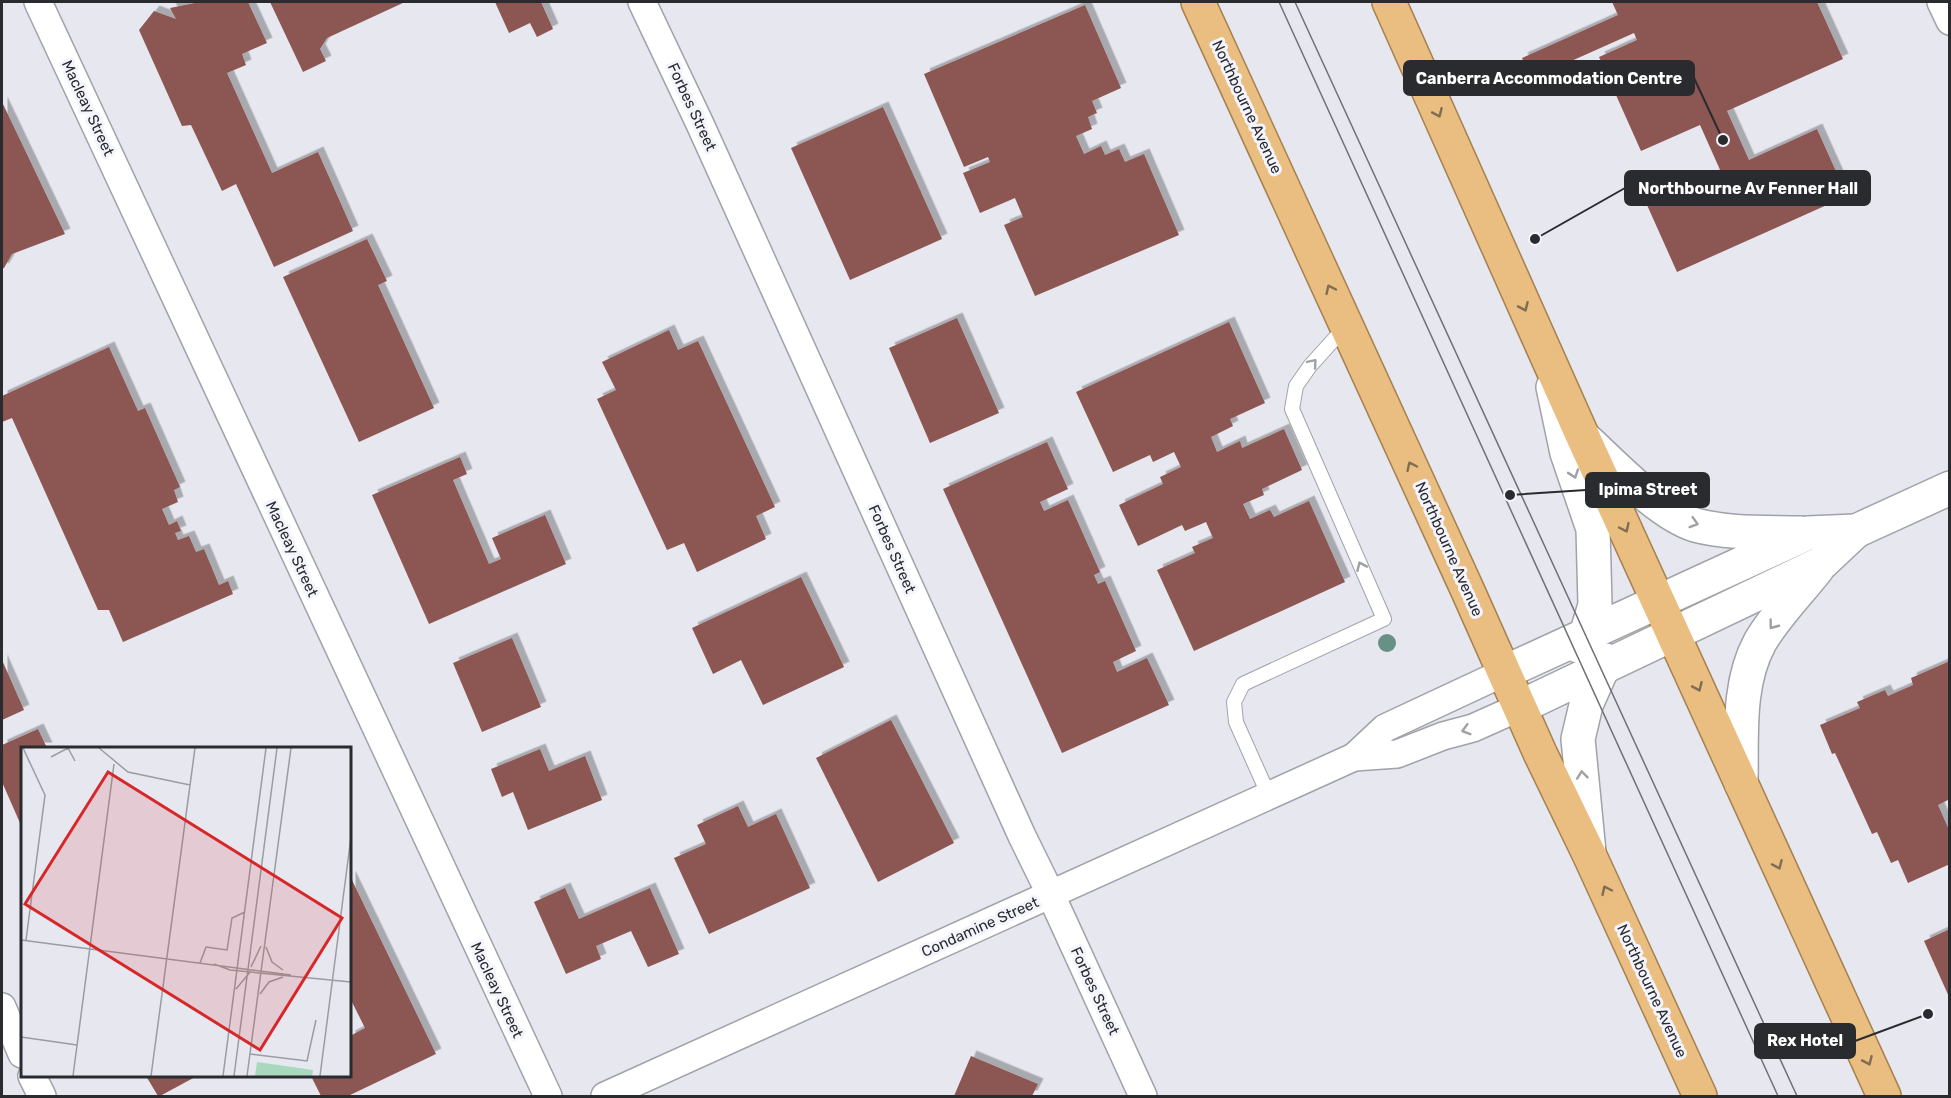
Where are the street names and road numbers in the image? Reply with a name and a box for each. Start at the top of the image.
street label: Northbourne Avenue [1208,37,1286,177]
street label: Macleay Street [58,57,118,159]
street label: Forbes Street [664,60,720,154]
street label: Northbourne Avenue [1411,479,1487,619]
street label: Macleay Street [262,498,322,600]
street label: Forbes Street [864,502,920,596]
street label: Condamine Street [919,893,1042,961]
street label: Northbourne Avenue [1613,921,1691,1061]
street label: Macleay Street [467,939,527,1041]
street label: Forbes Street [1067,944,1123,1038]

